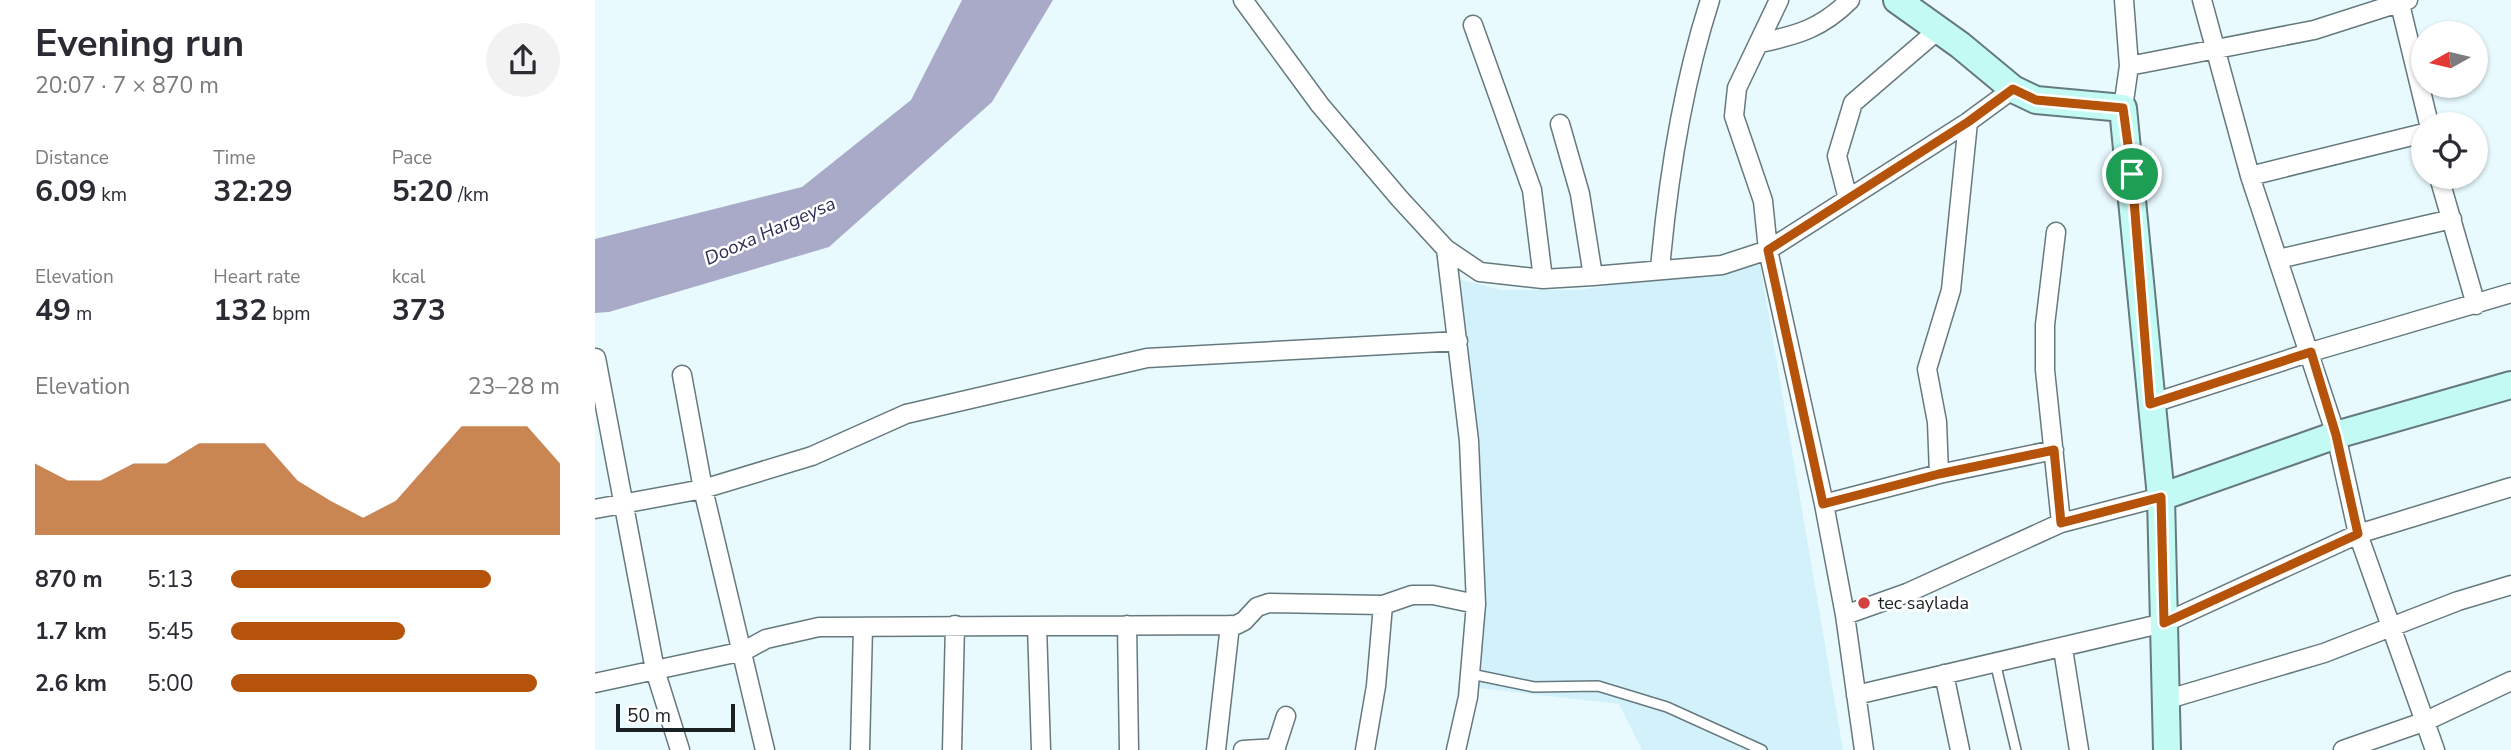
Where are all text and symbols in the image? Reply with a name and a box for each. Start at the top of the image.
text: Evening run [35,18,244,69]
north arrow [2411,21,2489,98]
map controls [2411,21,2488,189]
button: share [486,23,560,97]
text: 20:07 · 7 × 870 m [35,70,219,101]
button: locate [2411,112,2488,189]
pin [2102,144,2162,204]
text: Distance [35,145,109,171]
text: Time [213,145,256,171]
text: Pace [392,145,432,171]
icon: arrive [2113,155,2151,193]
text: 6.09 [35,171,96,212]
text: 32:29 [213,171,293,212]
text: 5:20 [392,171,453,212]
text: km [96,182,127,208]
text: /km [453,182,489,208]
water label: Dooxa Hargeysa [700,190,840,272]
text: Elevation [35,264,114,290]
text: Heart rate [213,264,300,290]
text: kcal [392,264,425,290]
text: 49 [35,290,71,331]
text: 132 [213,290,267,331]
text: 373 [392,290,446,331]
text: m [71,301,92,327]
text: bpm [267,301,311,327]
text: Elevation [35,371,130,402]
text: 23–28 m [468,371,560,402]
text: 870 m [35,564,103,595]
text: 5:13 [147,564,194,595]
place label: tec saylada [1878,591,1969,615]
marker: tec saylada [1856,595,1872,611]
text: 1.7 km [35,616,107,647]
text: 5:45 [147,616,194,647]
text: 2.6 km [35,668,107,699]
text: 5:00 [147,668,194,699]
scale bar [616,701,735,733]
text: 50 m [627,703,671,729]

